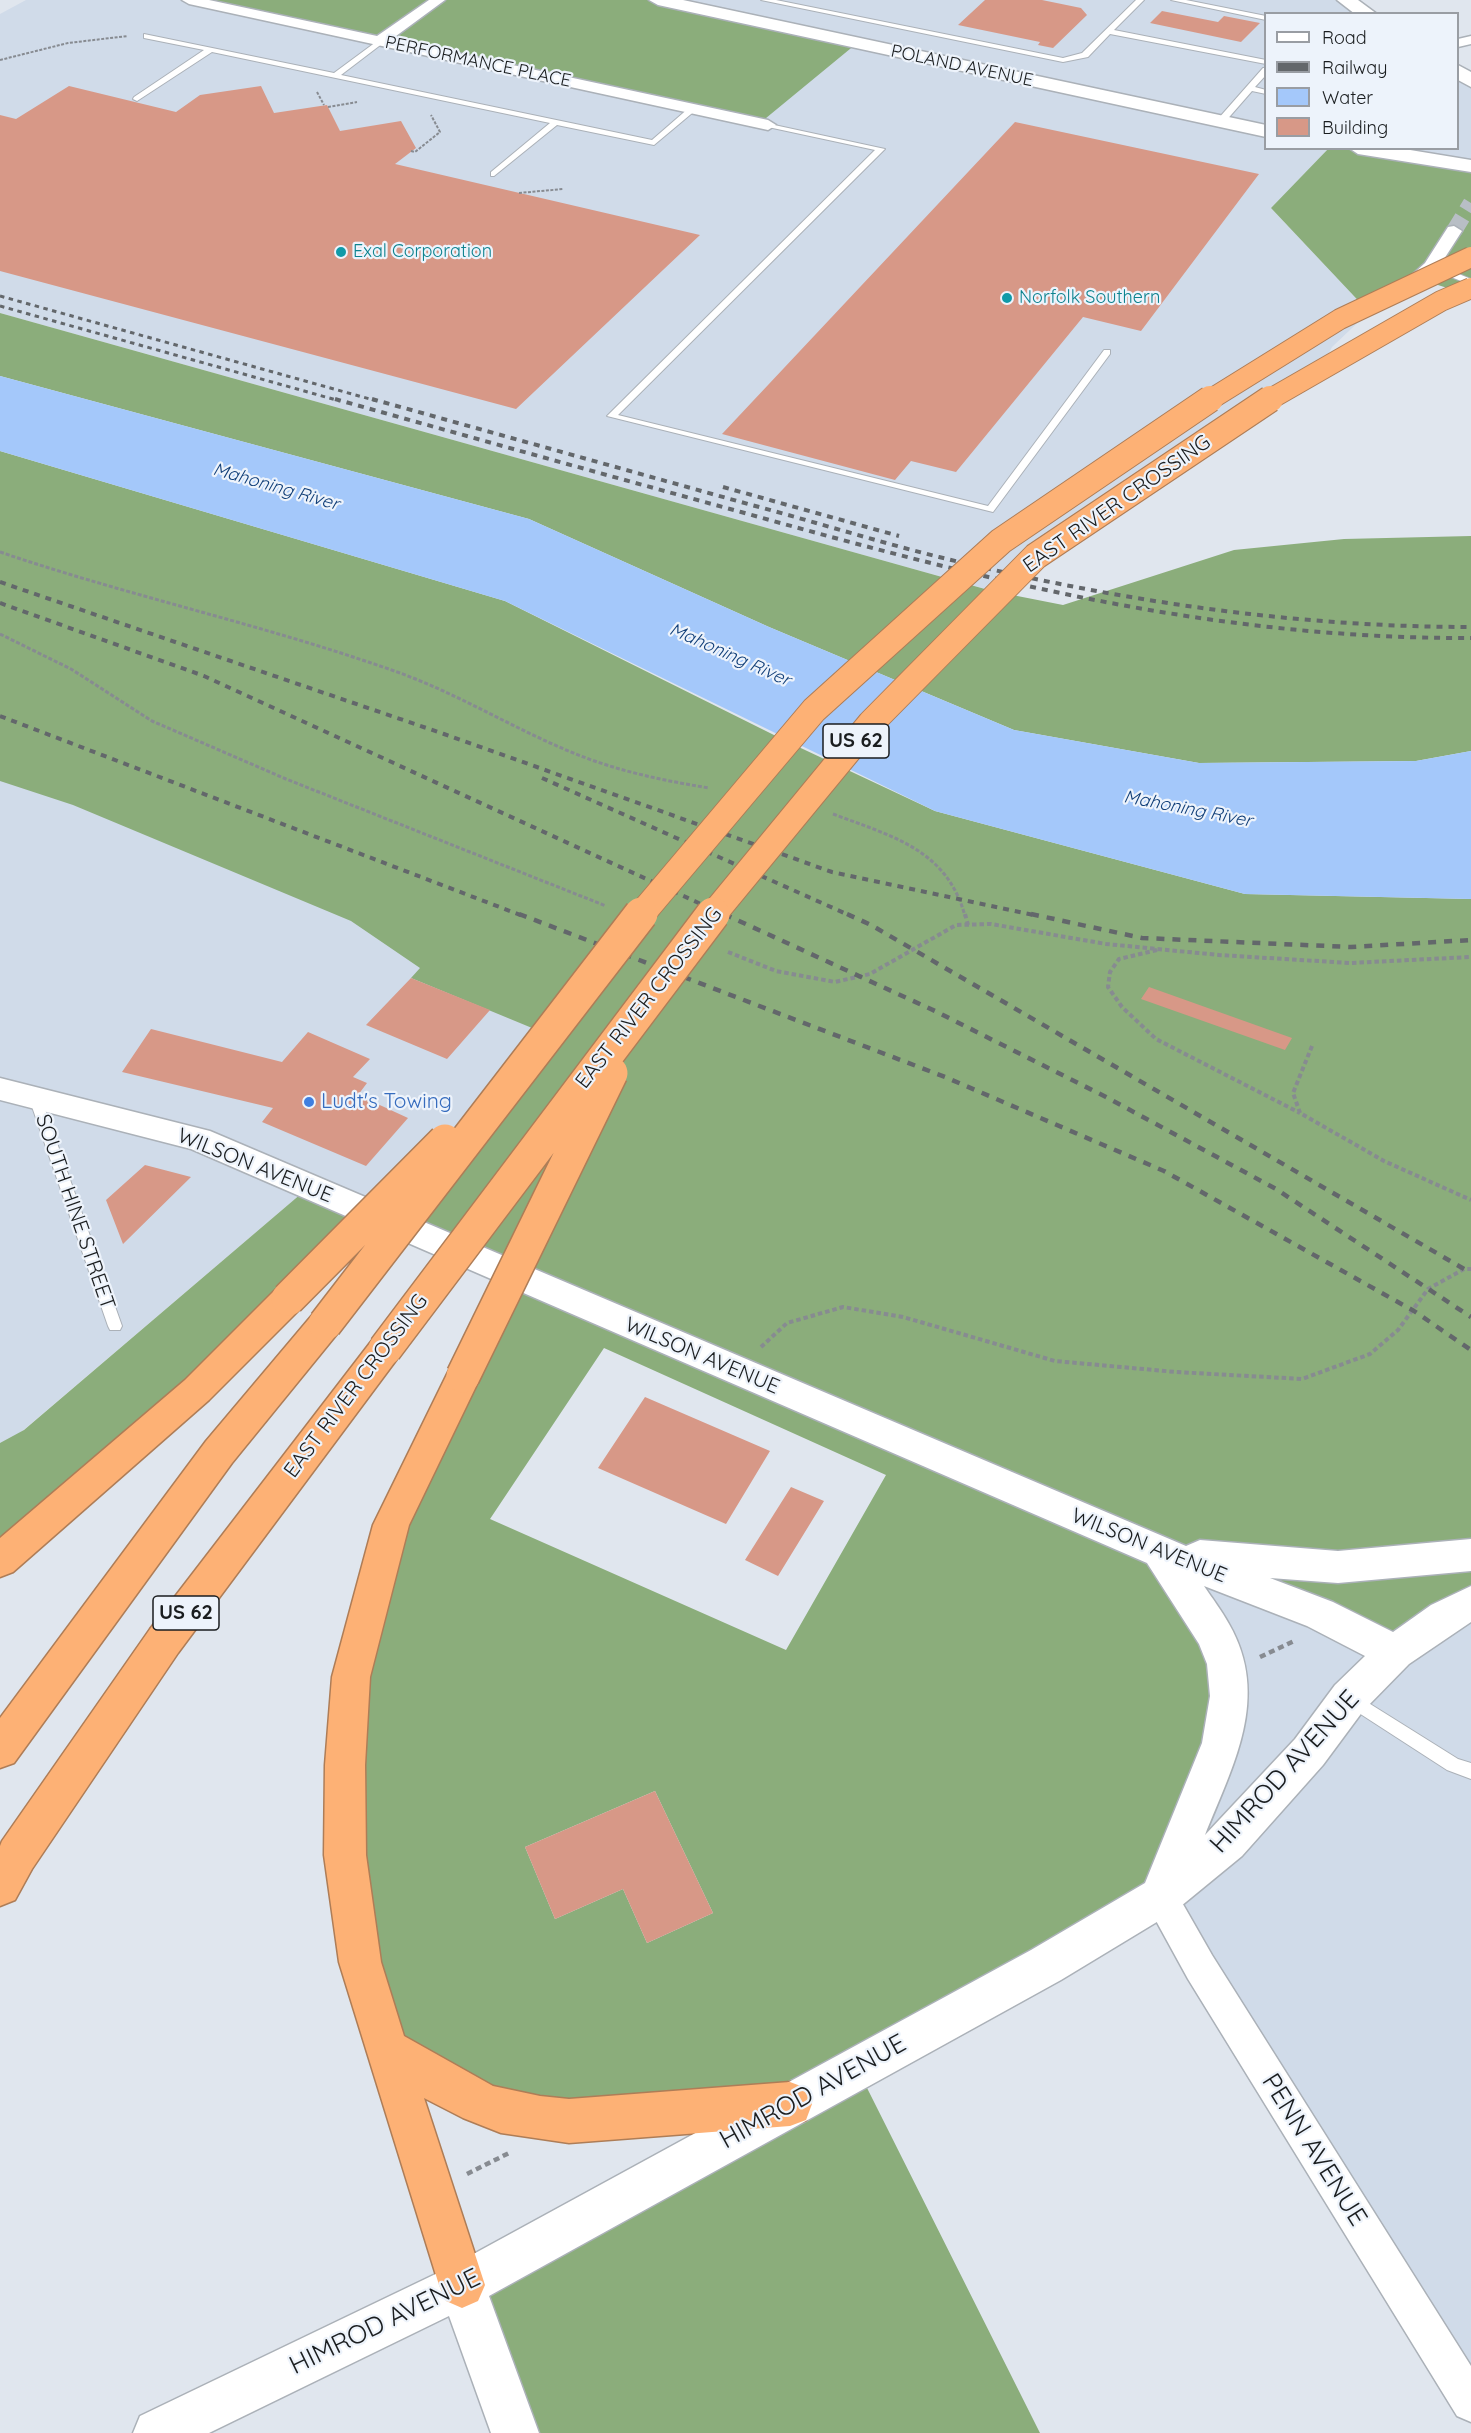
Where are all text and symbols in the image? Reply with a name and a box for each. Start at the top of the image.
legend [1264,12,1459,150]
text: Road [1322,26,1367,49]
street label: PERFORMANCE PLACE [383,32,573,92]
street label: POLAND AVENUE [889,40,1035,92]
text: Railway [1322,56,1388,79]
text: Water [1322,86,1373,109]
text: Building [1322,116,1388,139]
place label: Exal Corporation [353,241,492,263]
marker: Exal Corporation [334,245,348,259]
place label: Norfolk Southern [1019,287,1160,309]
marker: Norfolk Southern [1000,291,1014,305]
street label: EAST RIVER CROSSING [1018,430,1216,578]
water label: Mahoning River [210,459,342,515]
water label: Mahoning River [666,619,794,691]
road number: US 62 [823,724,889,758]
water label: Mahoning River [1122,786,1254,832]
street label: EAST RIVER CROSSING [570,902,728,1094]
place label: Ludt's Towing [321,1089,452,1115]
marker: Ludt's Towing [302,1095,316,1109]
street label: SOUTH HINE STREET [30,1111,120,1313]
street label: WILSON AVENUE [174,1123,336,1209]
street label: EAST RIVER CROSSING [279,1289,433,1483]
street label: WILSON AVENUE [621,1312,783,1400]
street label: WILSON AVENUE [1068,1503,1230,1589]
road number: US 62 [153,1596,219,1630]
street label: HIMROD AVENUE [1204,1684,1366,1860]
street label: HIMROD AVENUE [714,2028,912,2156]
street label: PENN AVENUE [1255,2068,1373,2232]
street label: HIMROD AVENUE [285,2262,485,2382]

